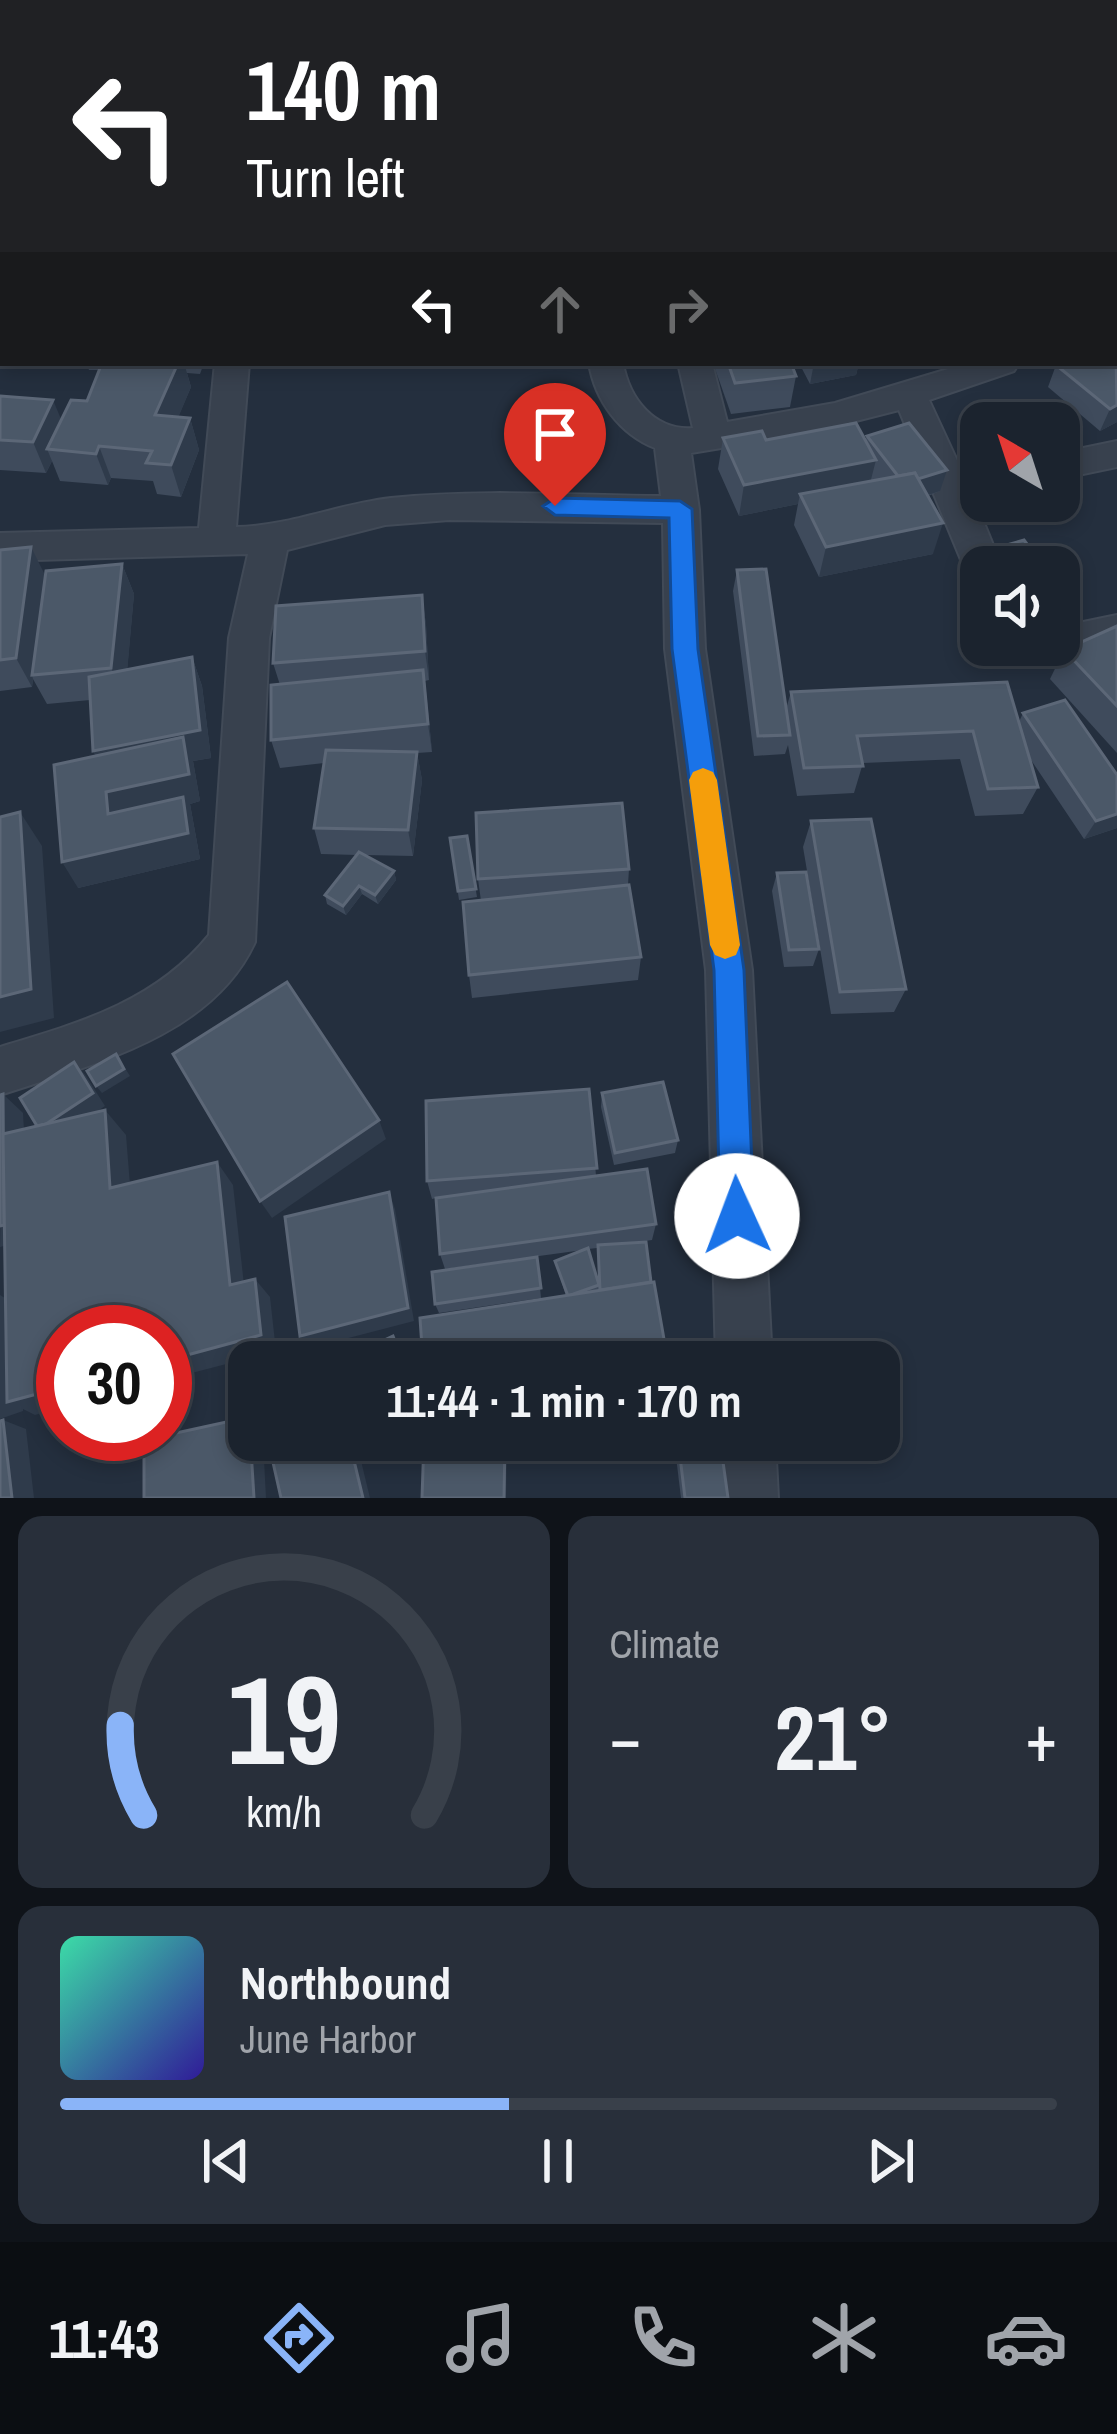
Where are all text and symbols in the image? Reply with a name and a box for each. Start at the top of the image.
text: 140 m [246,33,441,146]
icon: left [48,48,204,204]
text: Turn left [246,141,405,214]
icon: left [401,276,467,342]
icon: ahead [527,276,593,342]
icon: right [653,276,719,342]
pin [504,383,606,506]
icon: arrive [522,401,588,467]
north arrow [960,402,1080,522]
map controls [960,402,1080,666]
button: sound [960,546,1080,666]
position arrow [674,1153,800,1279]
speed limit sign: 30 [36,1305,192,1461]
text: 11:44 · 1 min · 170 m [387,1370,741,1431]
text: Climate [610,1618,720,1670]
text: 19 [227,1635,341,1803]
text: 21° [774,1677,892,1798]
text: − [610,1693,641,1782]
text: + [1025,1693,1057,1782]
text: km/h [246,1783,322,1840]
text: Northbound [240,1952,451,2013]
text: June Harbor [240,2013,416,2065]
icon: previous [193,2128,259,2194]
icon: pause [525,2128,591,2194]
icon: next [858,2128,924,2194]
icon: directions [257,2296,341,2380]
icon: music [439,2296,523,2380]
icon: phone [621,2296,705,2380]
icon: climate [802,2296,886,2380]
icon: car [984,2296,1068,2380]
text: 11:43 [49,2302,160,2375]

